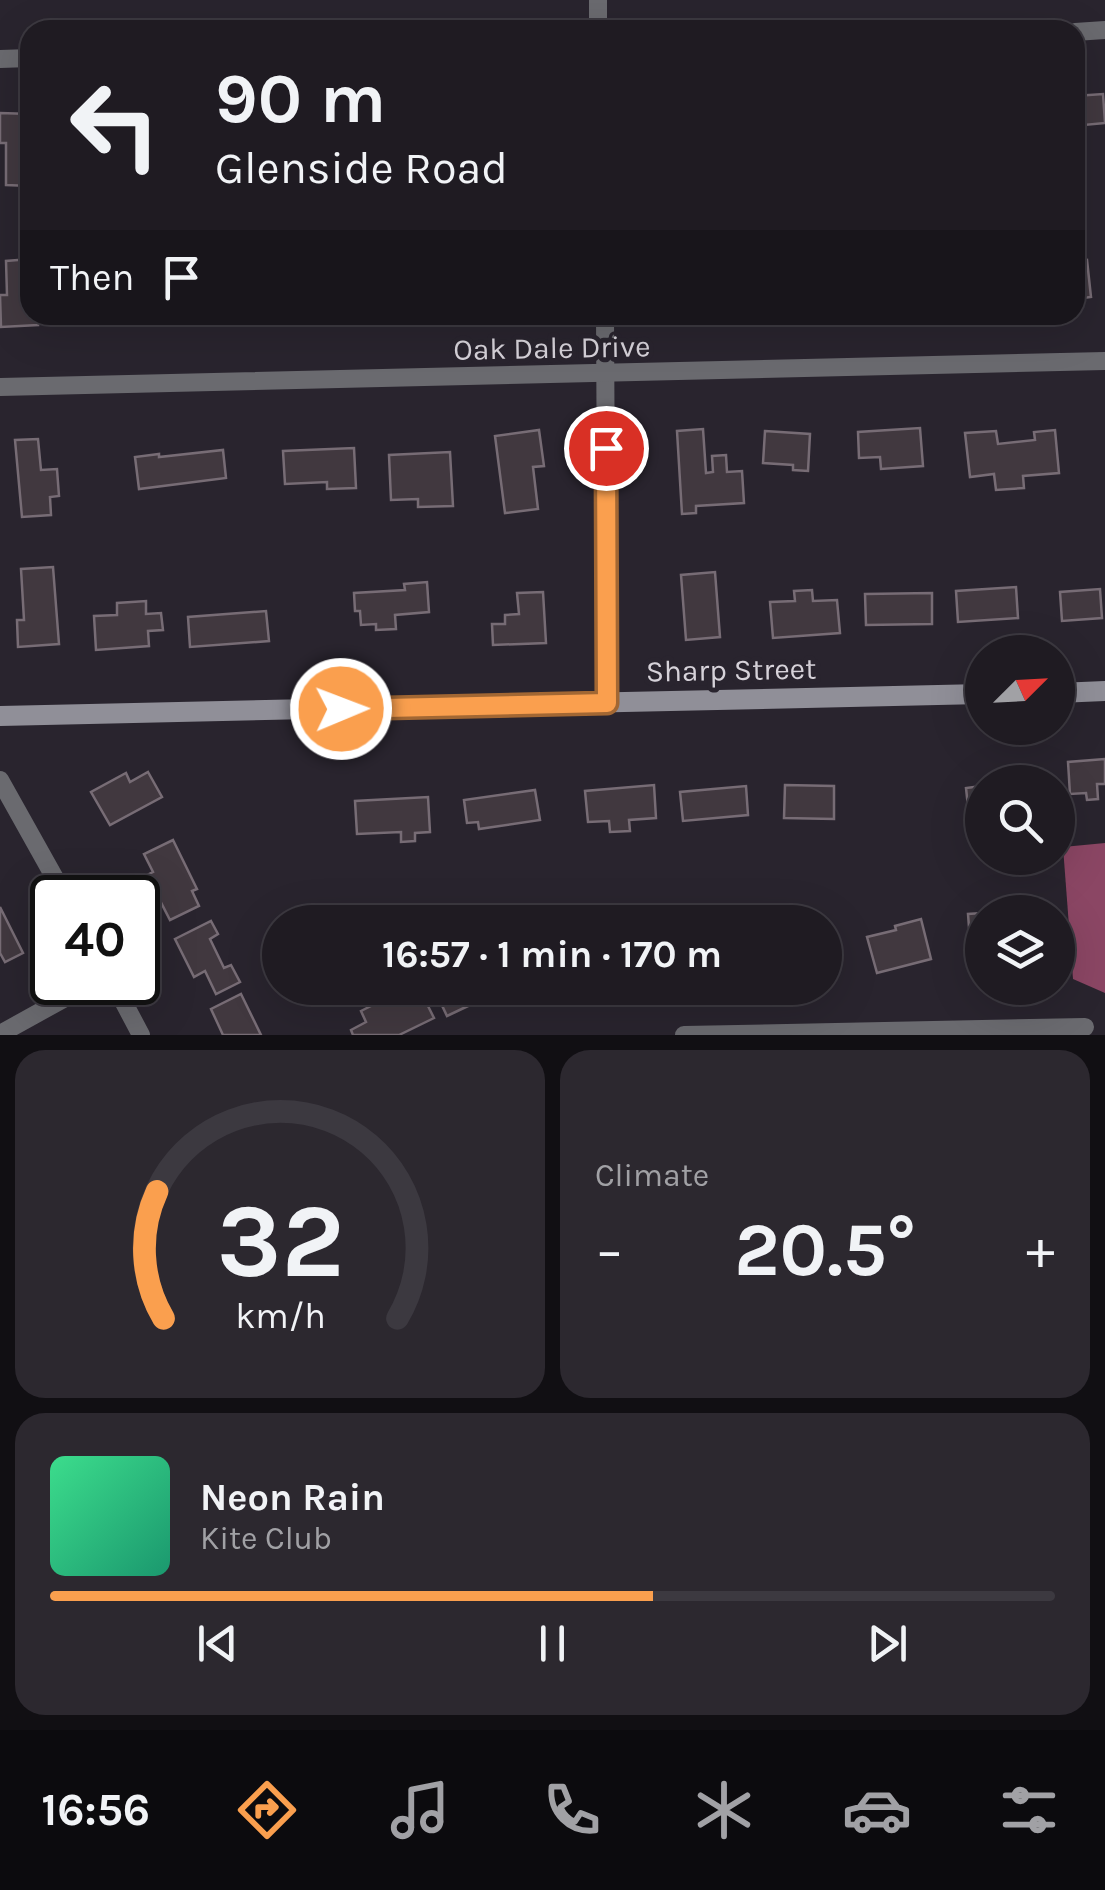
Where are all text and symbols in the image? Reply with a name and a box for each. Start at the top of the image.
text: 90 m [215,58,386,140]
icon: left [50,60,180,190]
text: Glenside Road [215,142,508,194]
icon: arrive [154,250,209,305]
text: Then [50,255,134,300]
street label: Oak Dale Drive [453,328,651,368]
pin [564,406,649,491]
icon: arrive [579,421,634,476]
north arrow [965,635,1075,745]
map controls [965,635,1075,1005]
street label: Sharp Street [645,651,817,689]
position arrow [289,657,393,761]
button: search [965,765,1075,875]
speed limit sign: 40 [30,875,160,1005]
button: layers [965,895,1075,1005]
text: 16:57 · 1 min · 170 m [382,932,722,977]
text: Climate [595,1157,709,1194]
text: 32 [216,1181,344,1302]
text: 20.5° [734,1206,916,1294]
text: − [595,1218,624,1282]
text: + [1026,1218,1055,1282]
text: km/h [235,1295,325,1337]
text: Neon Rain [200,1475,385,1520]
text: Kite Club [200,1520,332,1557]
icon: previous [190,1616,245,1671]
icon: pause [525,1616,580,1671]
icon: next [860,1616,915,1671]
icon: directions [232,1775,302,1845]
icon: music [385,1775,455,1845]
icon: phone [537,1775,607,1845]
icon: climate [689,1775,759,1845]
icon: car [842,1775,912,1845]
icon: filters [994,1775,1064,1845]
text: 16:56 [41,1784,150,1836]

